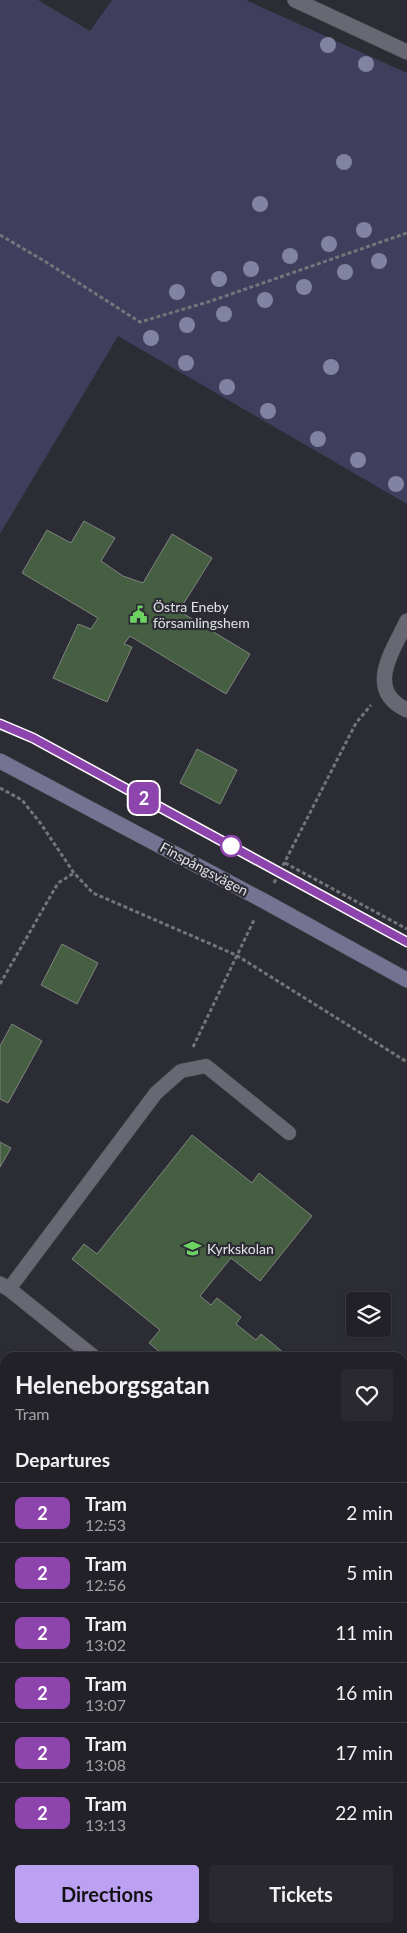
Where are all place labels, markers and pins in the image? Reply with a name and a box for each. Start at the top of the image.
place label: Östra Eneby församlingshem [153,598,250,631]
public building icon: Östra Eneby församlingshem [129,605,149,625]
unlabelled marker [220,835,242,857]
school or university icon: Kyrkskolan [183,1239,203,1259]
place label: Kyrkskolan [207,1240,274,1257]

